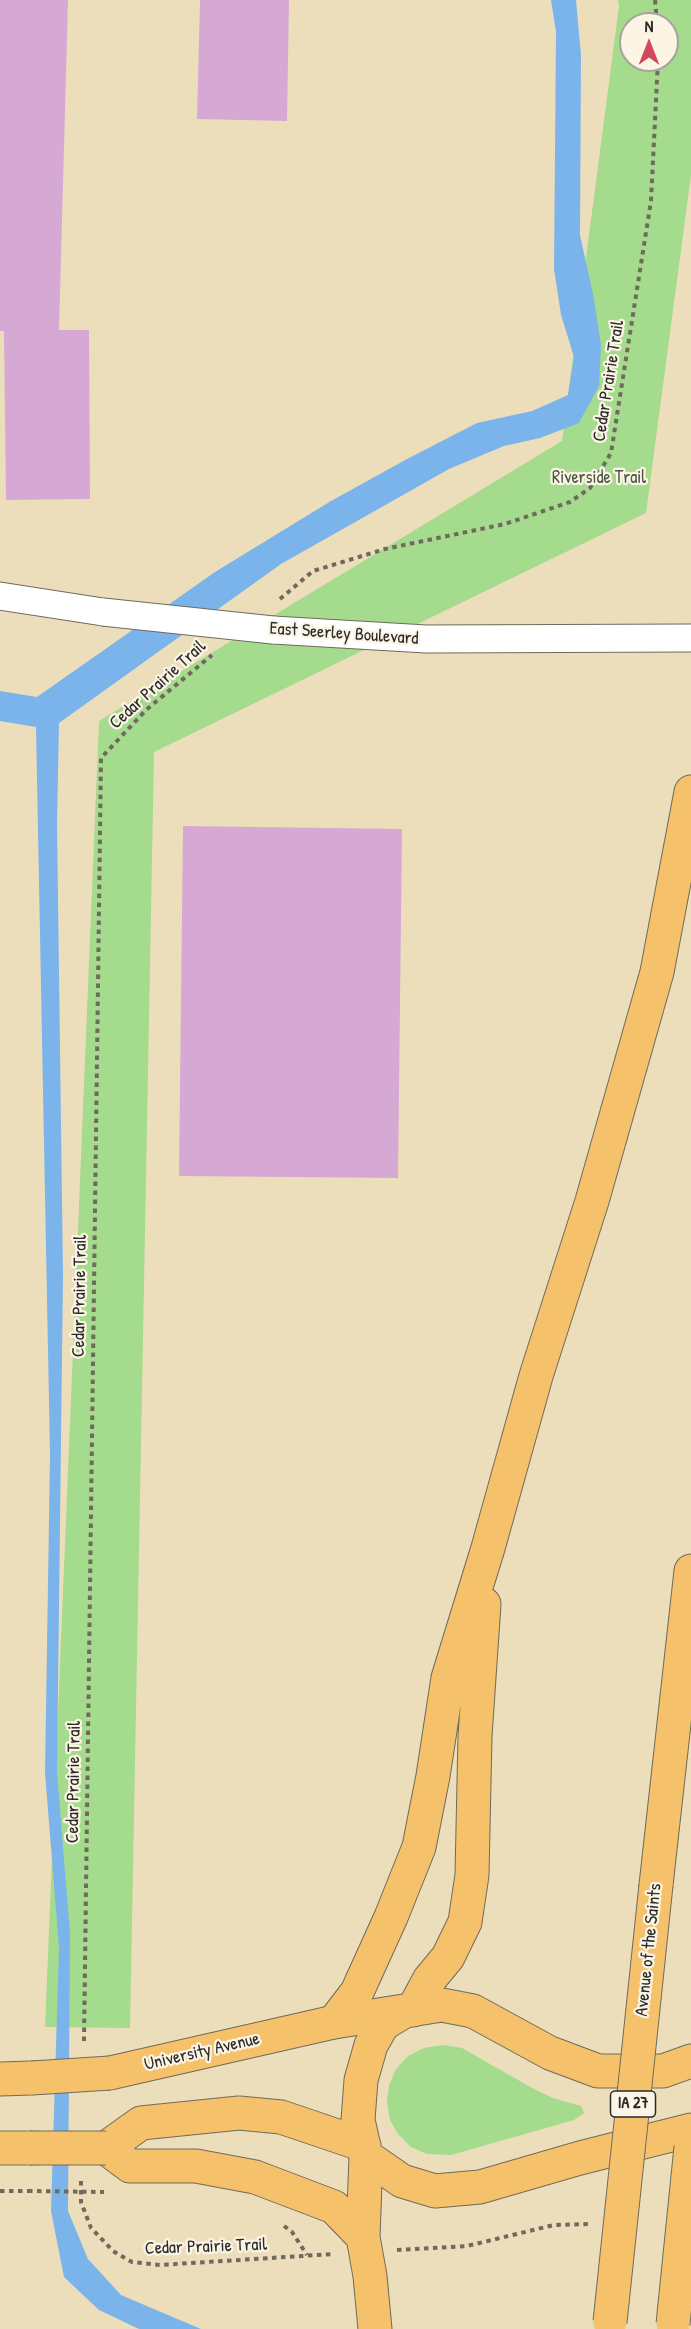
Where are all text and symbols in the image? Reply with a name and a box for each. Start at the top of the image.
north arrow [619,12,679,72]
text: N [645,15,653,37]
street label: Cedar Prairie Trail [589,319,629,443]
park label: Riverside Trail [552,467,646,489]
street label: East Seerley Boulevard [269,618,419,650]
street label: Cedar Prairie Trail [105,636,211,734]
street label: Cedar Prairie Trail [68,1235,92,1357]
street label: Cedar Prairie Trail [62,1721,86,1843]
street label: Avenue of the Saints [631,1883,667,2017]
street label: University Avenue [142,2028,262,2076]
road number: IA 27 [610,2091,656,2117]
street label: Cedar Prairie Trail [144,2234,268,2260]

